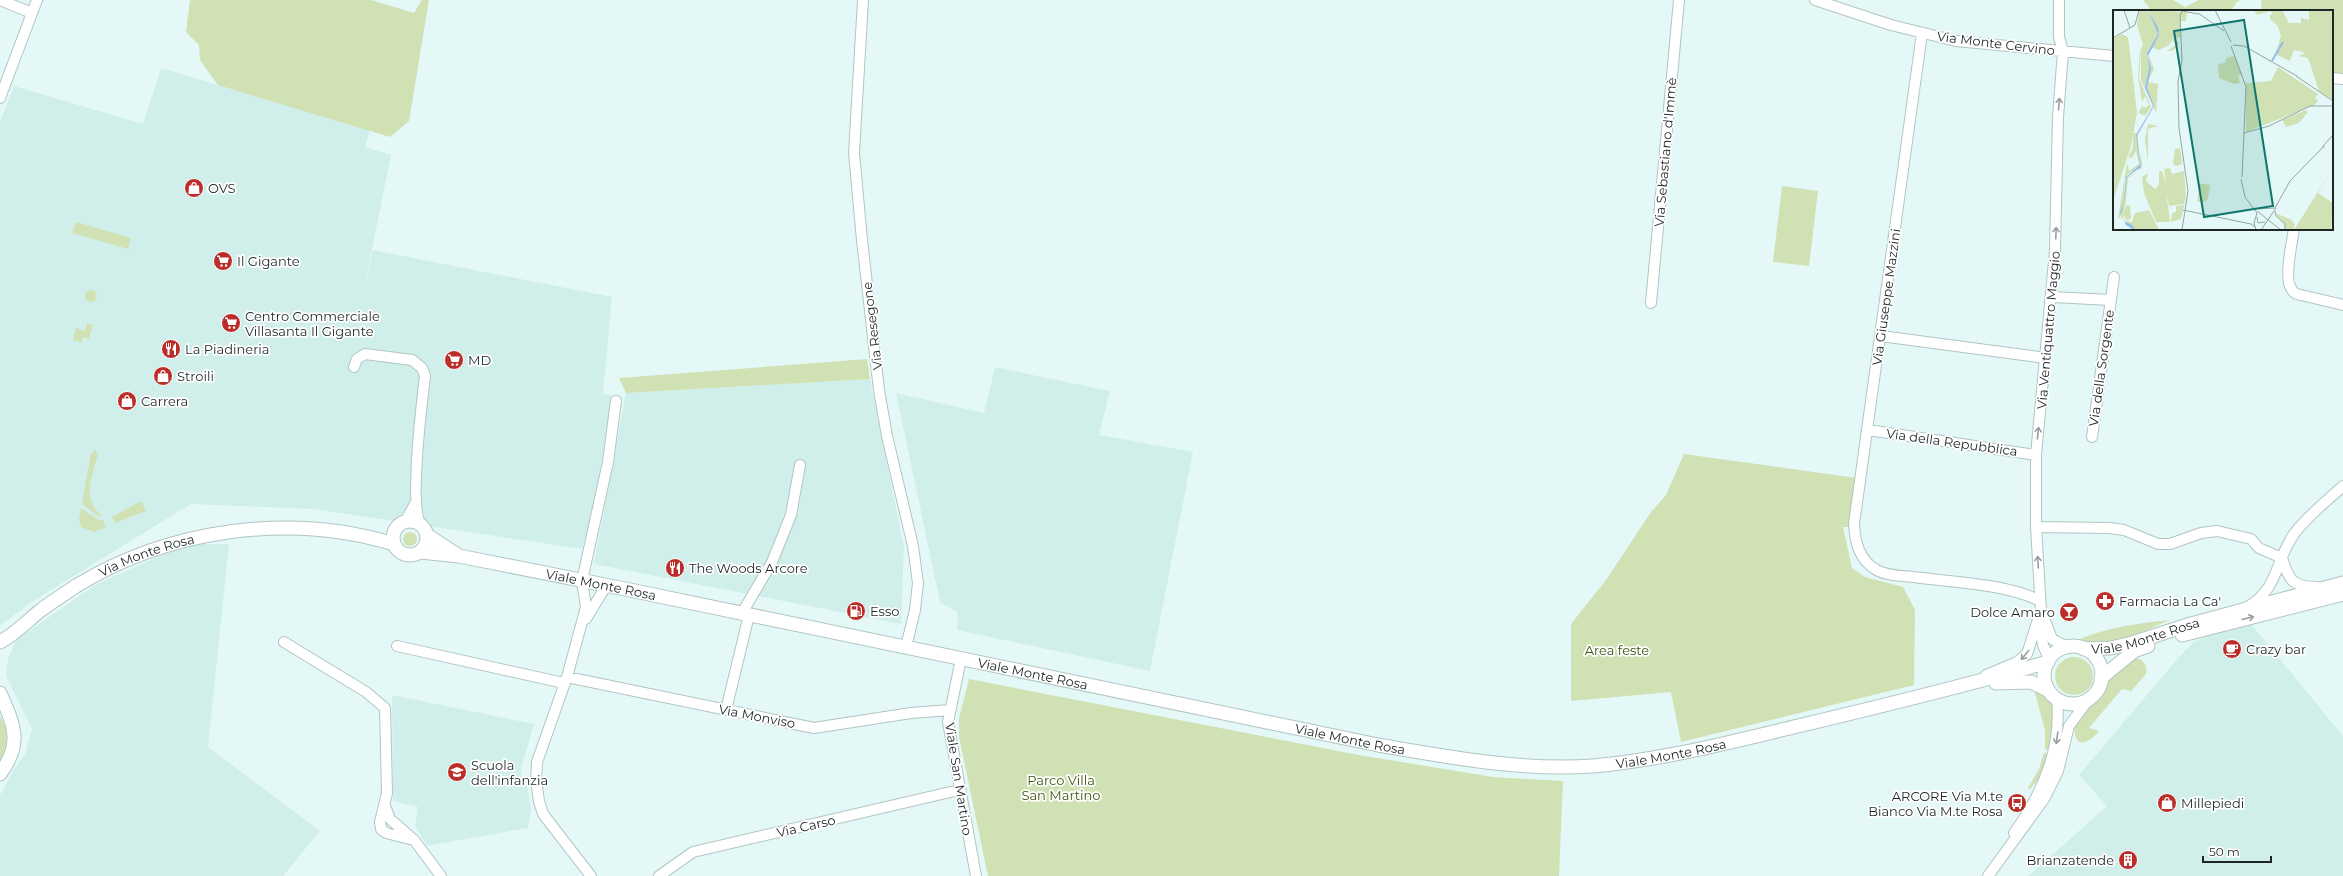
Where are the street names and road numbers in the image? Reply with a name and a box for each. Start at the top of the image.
street label: Via Monte Cervino [1936,28,2056,58]
street label: Via Sebastiano d'Immè [1651,77,1680,227]
street label: Via Giuseppe Mazzini [1868,228,1904,366]
street label: Via Ventiquattro Maggio [2033,250,2063,410]
street label: Via Resegone [859,281,885,371]
street label: Via della Sorgente [2085,308,2117,427]
street label: Via della Repubblica [1885,425,2019,459]
street label: Via Monte Rosa [96,531,196,580]
street label: Viale Monte Rosa [544,565,658,603]
street label: Viale Monte Rosa [2091,614,2201,657]
street label: Viale Monte Rosa [976,654,1089,693]
street label: Via Monviso [717,701,797,731]
street label: Viale Monte Rosa [1294,720,1406,758]
street label: Viale San Martino [942,722,976,836]
street label: Viale Monte Rosa [1615,735,1728,772]
street label: Via Carso [775,811,837,841]

